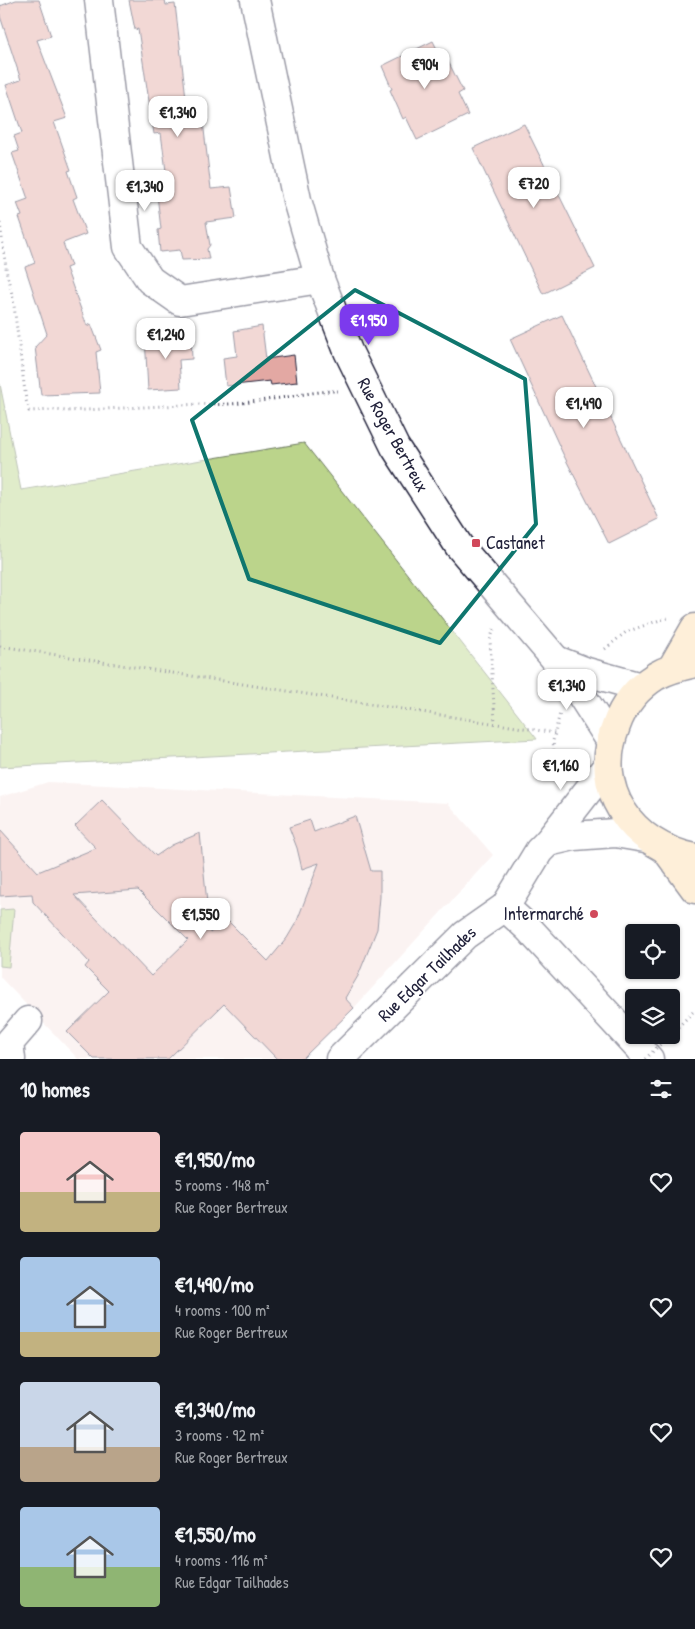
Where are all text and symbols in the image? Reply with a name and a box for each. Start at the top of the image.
pin: €904 [395,48,455,90]
text: €904 [412,53,438,75]
pin: €1,340 [137,96,219,138]
text: €1,340 [159,101,197,123]
pin: €720 [504,166,564,209]
pin: €1,340 [104,170,186,212]
text: €720 [519,172,549,194]
text: €1,340 [126,175,164,197]
pin: €1,950 [328,304,410,346]
text: €1,950 [351,309,387,331]
pin: €1,240 [125,318,207,360]
text: €1,240 [147,323,185,345]
street label: Rue Roger Bertreux [352,373,435,496]
pin: €1,490 [543,386,625,429]
text: €1,490 [566,392,602,414]
place label: Castanet [486,530,545,555]
marker: Castanet [470,537,482,549]
pin: €1,340 [526,668,608,711]
text: €1,340 [548,674,586,696]
pin: €1,160 [520,748,602,791]
text: €1,160 [543,754,579,776]
pin: €1,550 [160,898,242,940]
place label: Intermarché [503,901,584,926]
text: €1,550 [182,903,220,925]
marker: Intermarché [588,908,600,920]
street label: Rue Edgar Tailhades [372,920,481,1027]
map controls [625,924,680,1044]
button: locate [625,924,680,979]
button: layers [625,989,680,1044]
text: 10 homes [20,1075,90,1104]
icon: filters [647,1075,675,1103]
text: €1,950/mo [175,1145,255,1174]
icon: home [60,1152,120,1212]
icon: heart [647,1168,675,1196]
text: 5 rooms · 148 m² [175,1174,269,1196]
text: Rue Roger Bertreux [175,1196,288,1218]
text: €1,490/mo [175,1270,254,1299]
icon: home [60,1277,120,1337]
icon: heart [647,1293,675,1321]
text: 4 rooms · 100 m² [175,1299,270,1321]
text: Rue Roger Bertreux [175,1321,288,1343]
text: €1,340/mo [175,1395,255,1424]
icon: home [60,1402,120,1462]
icon: heart [647,1418,675,1446]
text: 3 rooms · 92 m² [175,1424,264,1446]
text: Rue Roger Bertreux [175,1446,288,1468]
text: €1,550/mo [175,1520,256,1549]
icon: home [60,1527,120,1587]
icon: heart [647,1543,675,1571]
text: 4 rooms · 116 m² [175,1549,268,1571]
text: Rue Edgar Tailhades [175,1571,289,1593]

